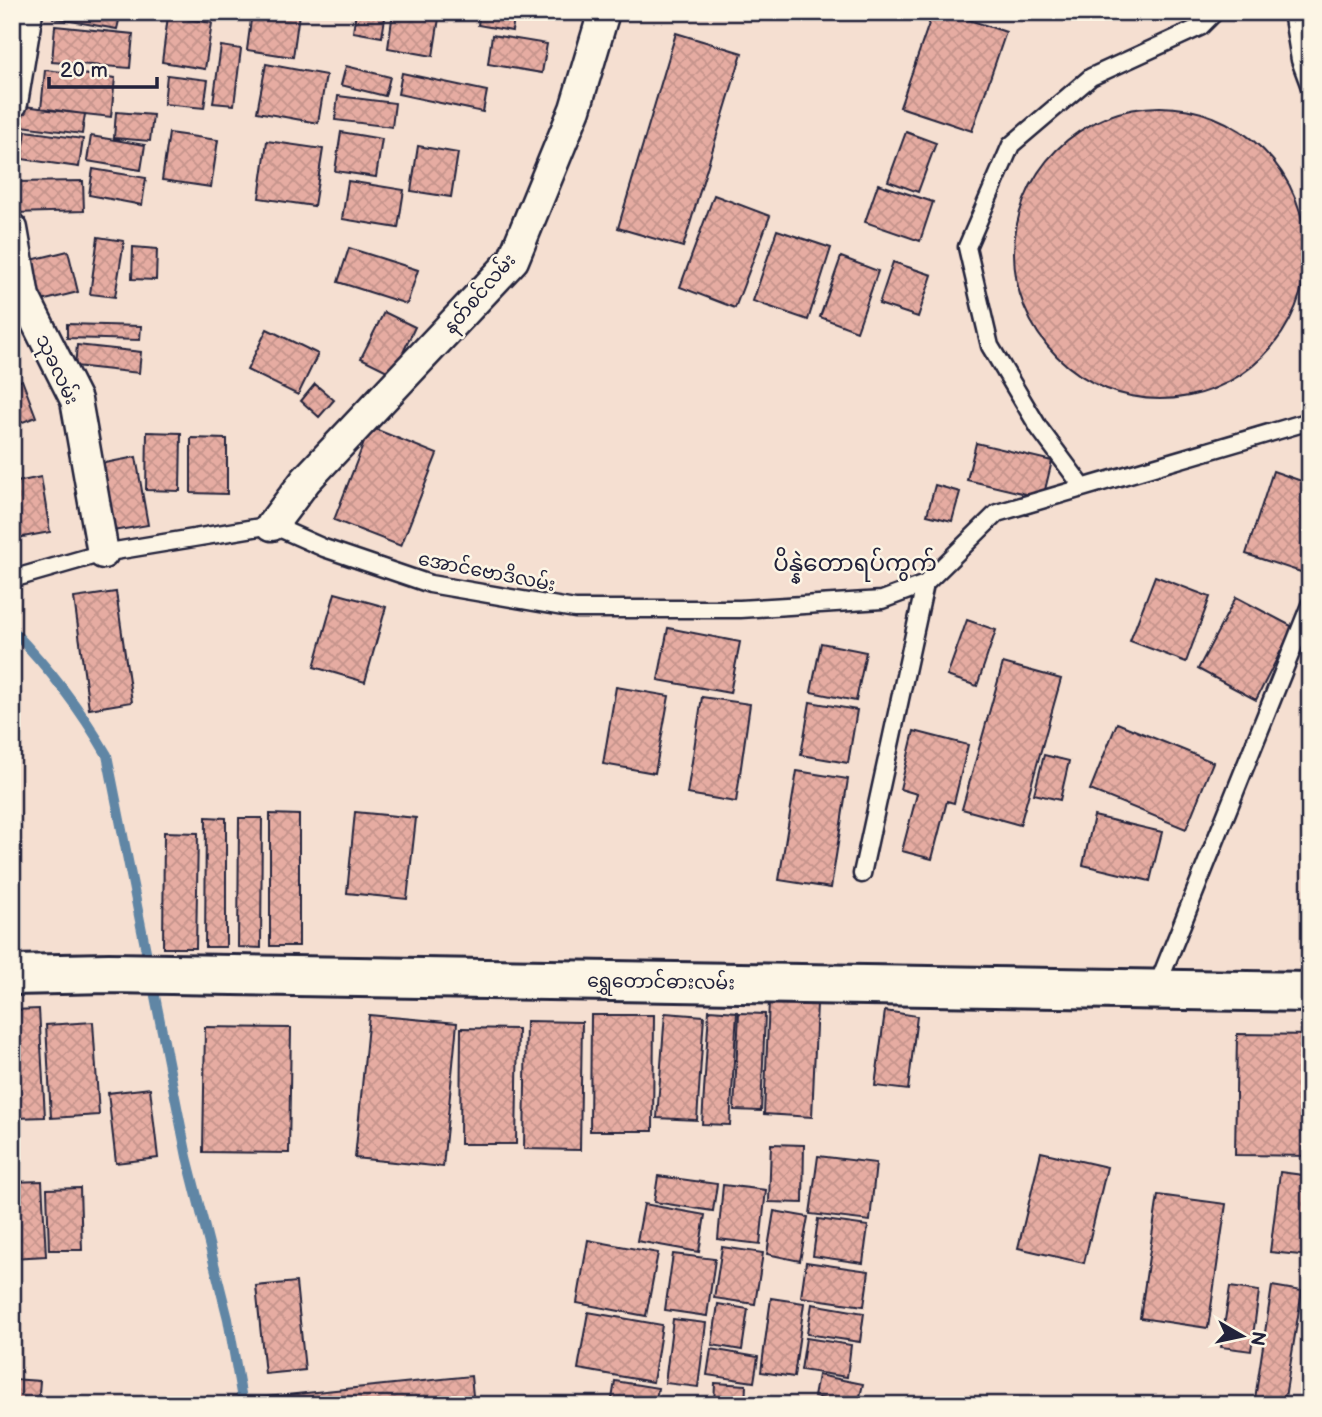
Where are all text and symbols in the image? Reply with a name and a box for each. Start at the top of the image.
scale bar [49,46,158,90]
text: 20 m [60,58,108,83]
street label: နတ်စင်လမ်း [436,247,523,341]
street label: သုခလမ်း [27,329,87,410]
street label: အောင်ဗောဒိလမ်း [416,544,558,597]
district label: ပိန္နဲတောရပ်ကွက် [773,547,937,584]
street label: ရွှေတောင်ဓားလမ်း [587,966,735,998]
north arrow [1206,1302,1276,1372]
text: N [1245,1330,1270,1347]

